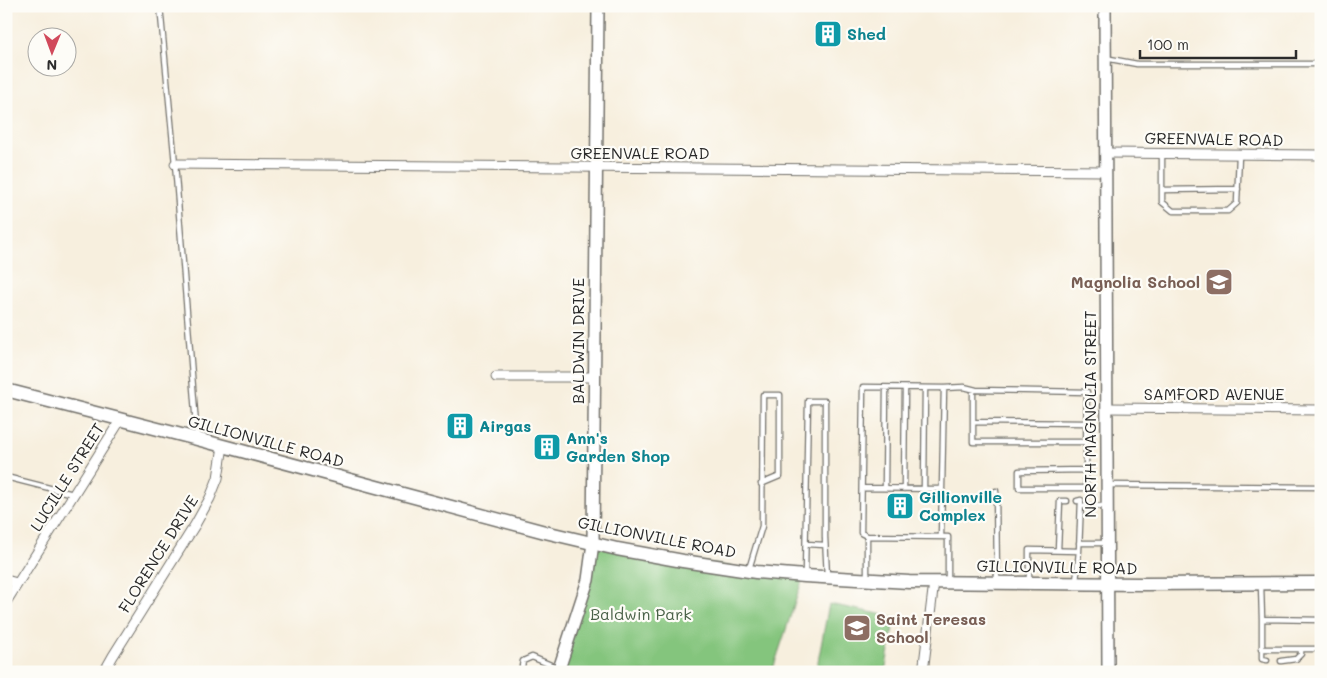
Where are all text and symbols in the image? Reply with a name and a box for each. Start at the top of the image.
building icon: Shed [813,19,843,49]
place label: Shed [847,23,886,44]
north arrow [28,28,78,78]
scale bar [1140,28,1296,60]
text: 100 m [1147,34,1189,54]
text: N [46,56,57,75]
street label: GREENVALE ROAD [1144,127,1284,150]
street label: GREENVALE ROAD [571,142,709,163]
school or university icon: Magnolia School [1204,267,1234,297]
place label: Magnolia School [1071,271,1200,292]
street label: BALDWIN DRIVE [567,278,588,404]
street label: NORTH MAGNOLIA STREET [1079,310,1100,518]
street label: SAMFORD AVENUE [1144,383,1284,404]
street label: GILLIONVILLE ROAD [186,410,346,471]
building icon: Airgas [445,411,475,441]
place label: Airgas [479,415,531,436]
street label: LUCILLE STREET [25,418,108,535]
place label: Ann's Garden Shop [566,427,670,466]
building icon: Ann's Garden Shop [532,432,562,462]
place label: Gillionville Complex [919,486,1002,525]
street label: FLORENCE DRIVE [113,491,202,616]
building icon: Gillionville Complex [885,491,915,521]
street label: GILLIONVILLE ROAD [576,511,738,562]
street label: GILLIONVILLE ROAD [977,555,1137,578]
park label: Baldwin Park [590,603,692,624]
place label: Saint Teresas School [876,608,986,647]
school or university icon: Saint Teresas School [842,613,872,643]

